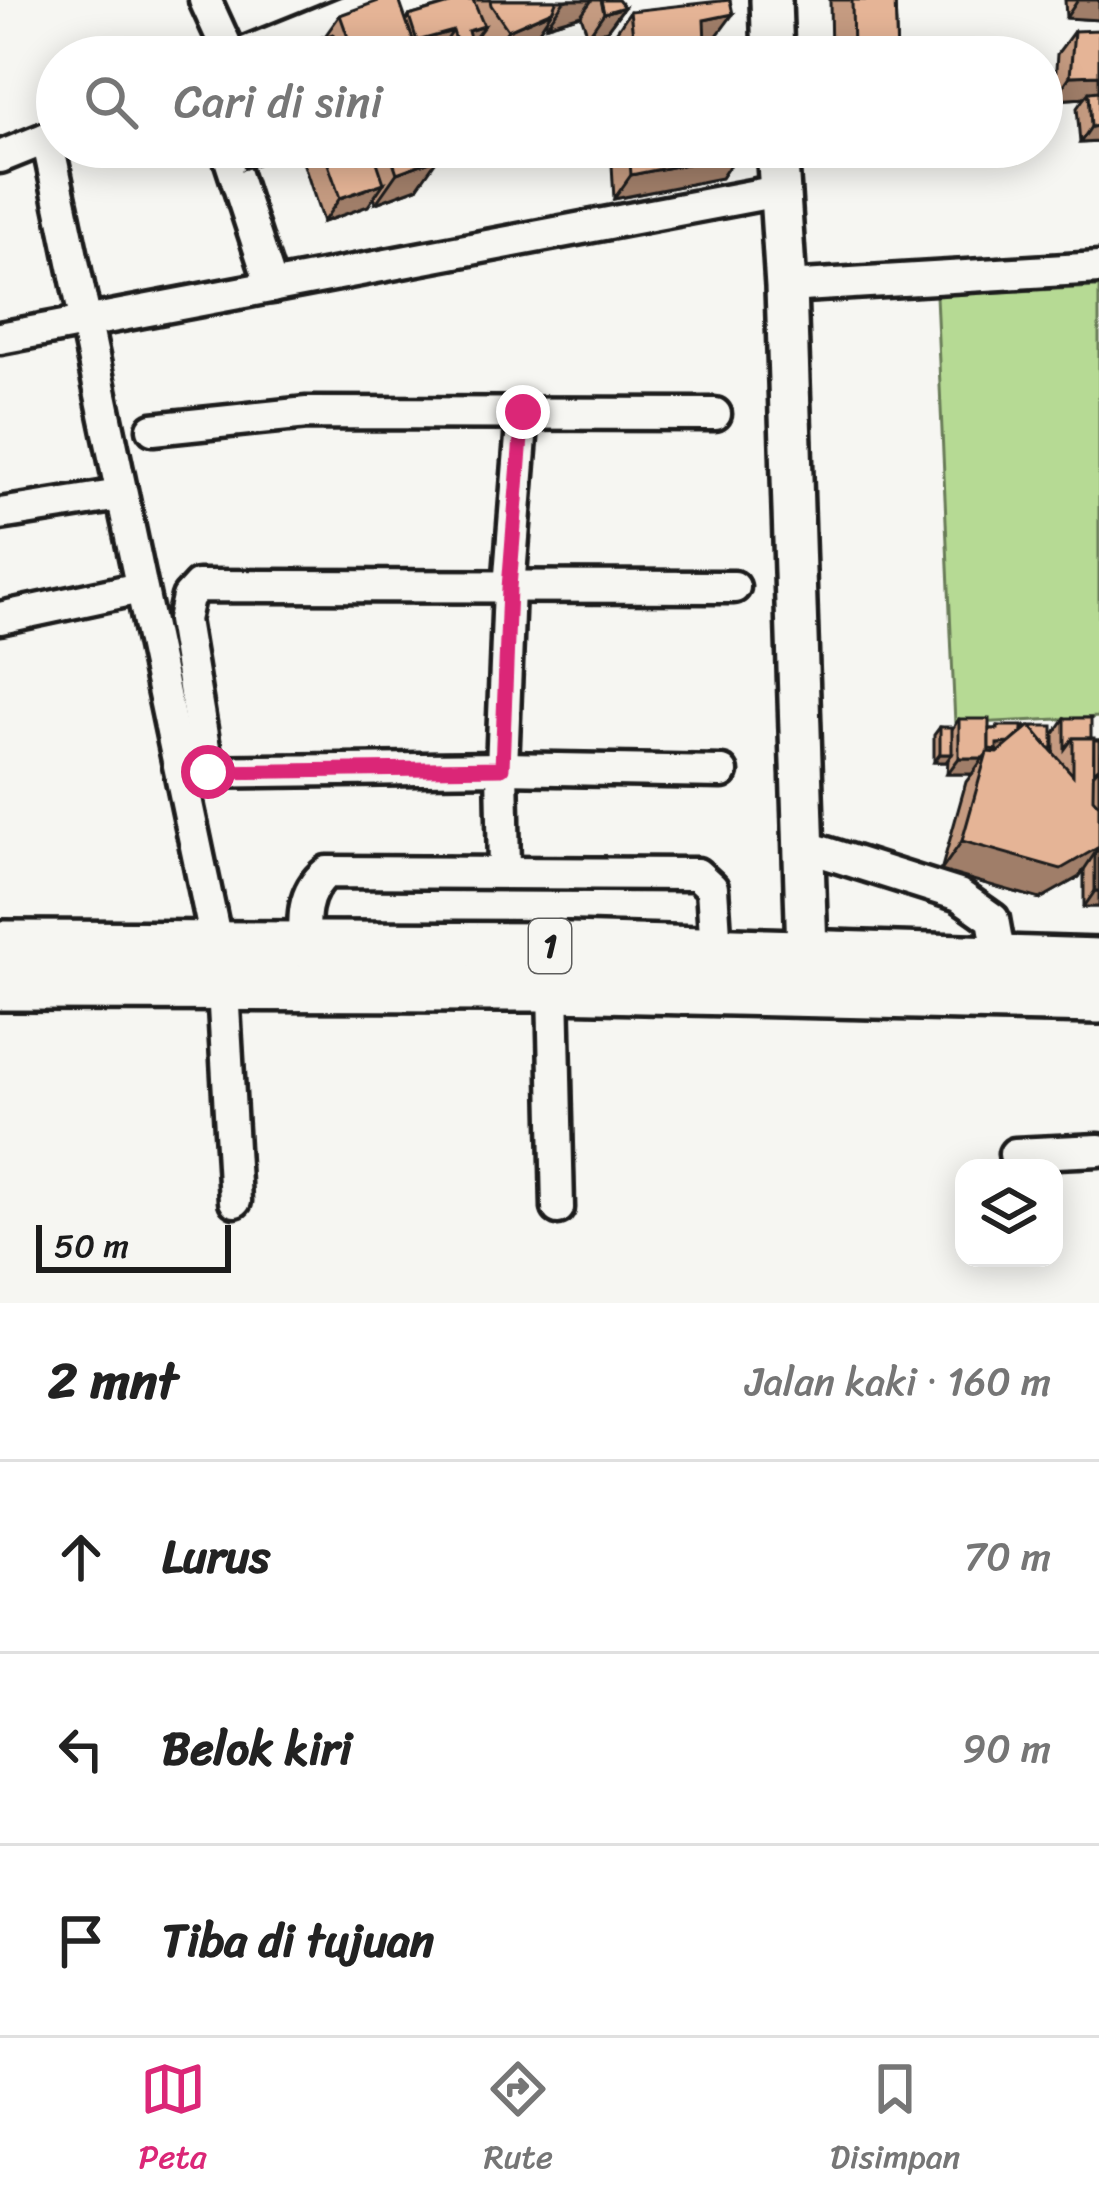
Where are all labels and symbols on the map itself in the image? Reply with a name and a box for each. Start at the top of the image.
route end [496,385,550,439]
route start [181,745,235,799]
road number: 1 [529,919,571,973]
scale bar [36,1219,231,1272]

